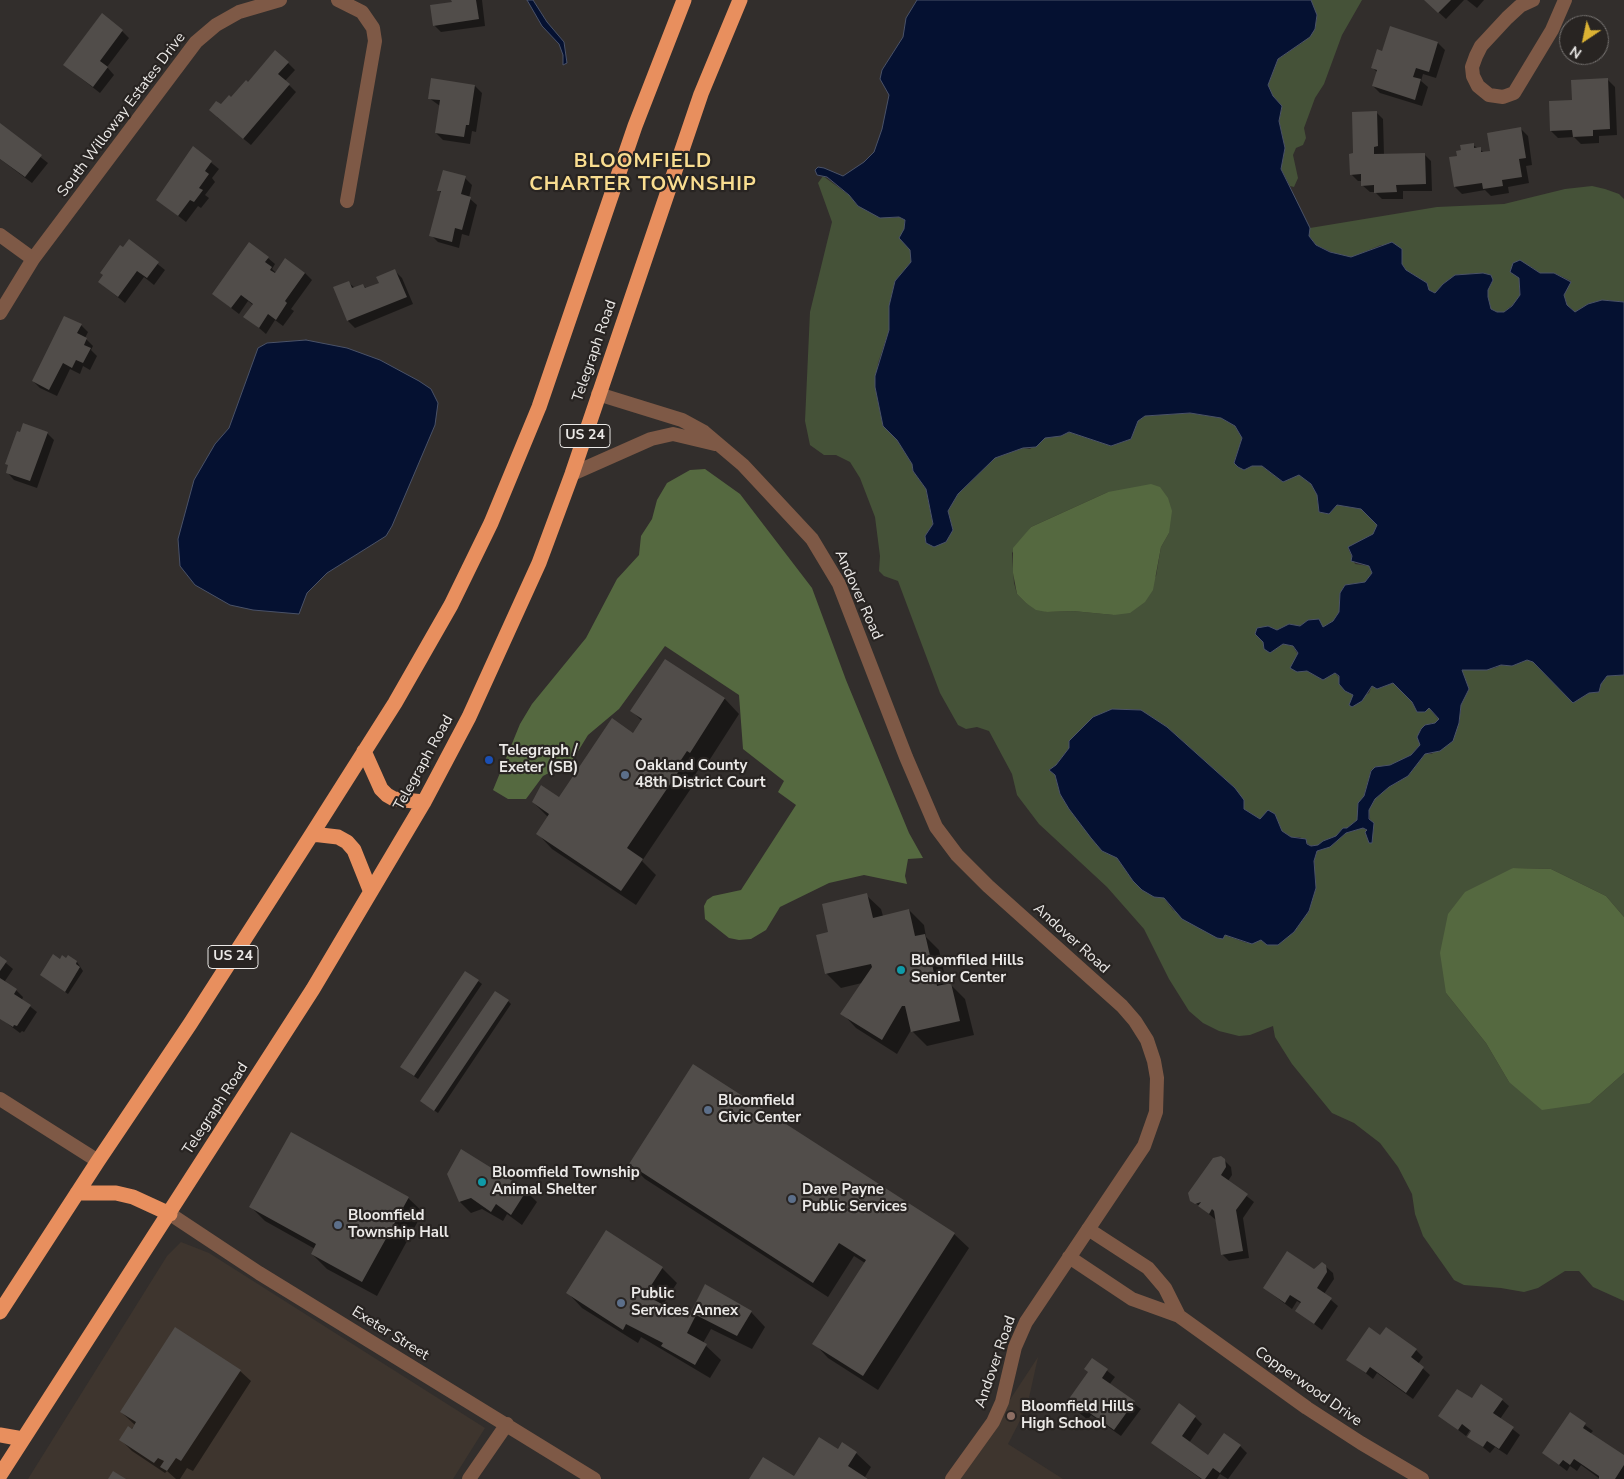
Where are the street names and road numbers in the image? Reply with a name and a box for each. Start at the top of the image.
street label: South Willoway Estates Drive [54,29,190,201]
street label: Telegraph Road [569,298,621,404]
road number: US 24 [560,424,610,448]
street label: Andover Road [830,547,886,643]
street label: Telegraph Road [390,712,458,814]
street label: Andover Road [1029,900,1113,978]
road number: US 24 [208,946,258,969]
street label: Telegraph Road [180,1060,252,1158]
street label: Exeter Street [348,1303,432,1365]
street label: Andover Road [972,1314,1020,1410]
street label: Copperwood Drive [1251,1343,1365,1431]

